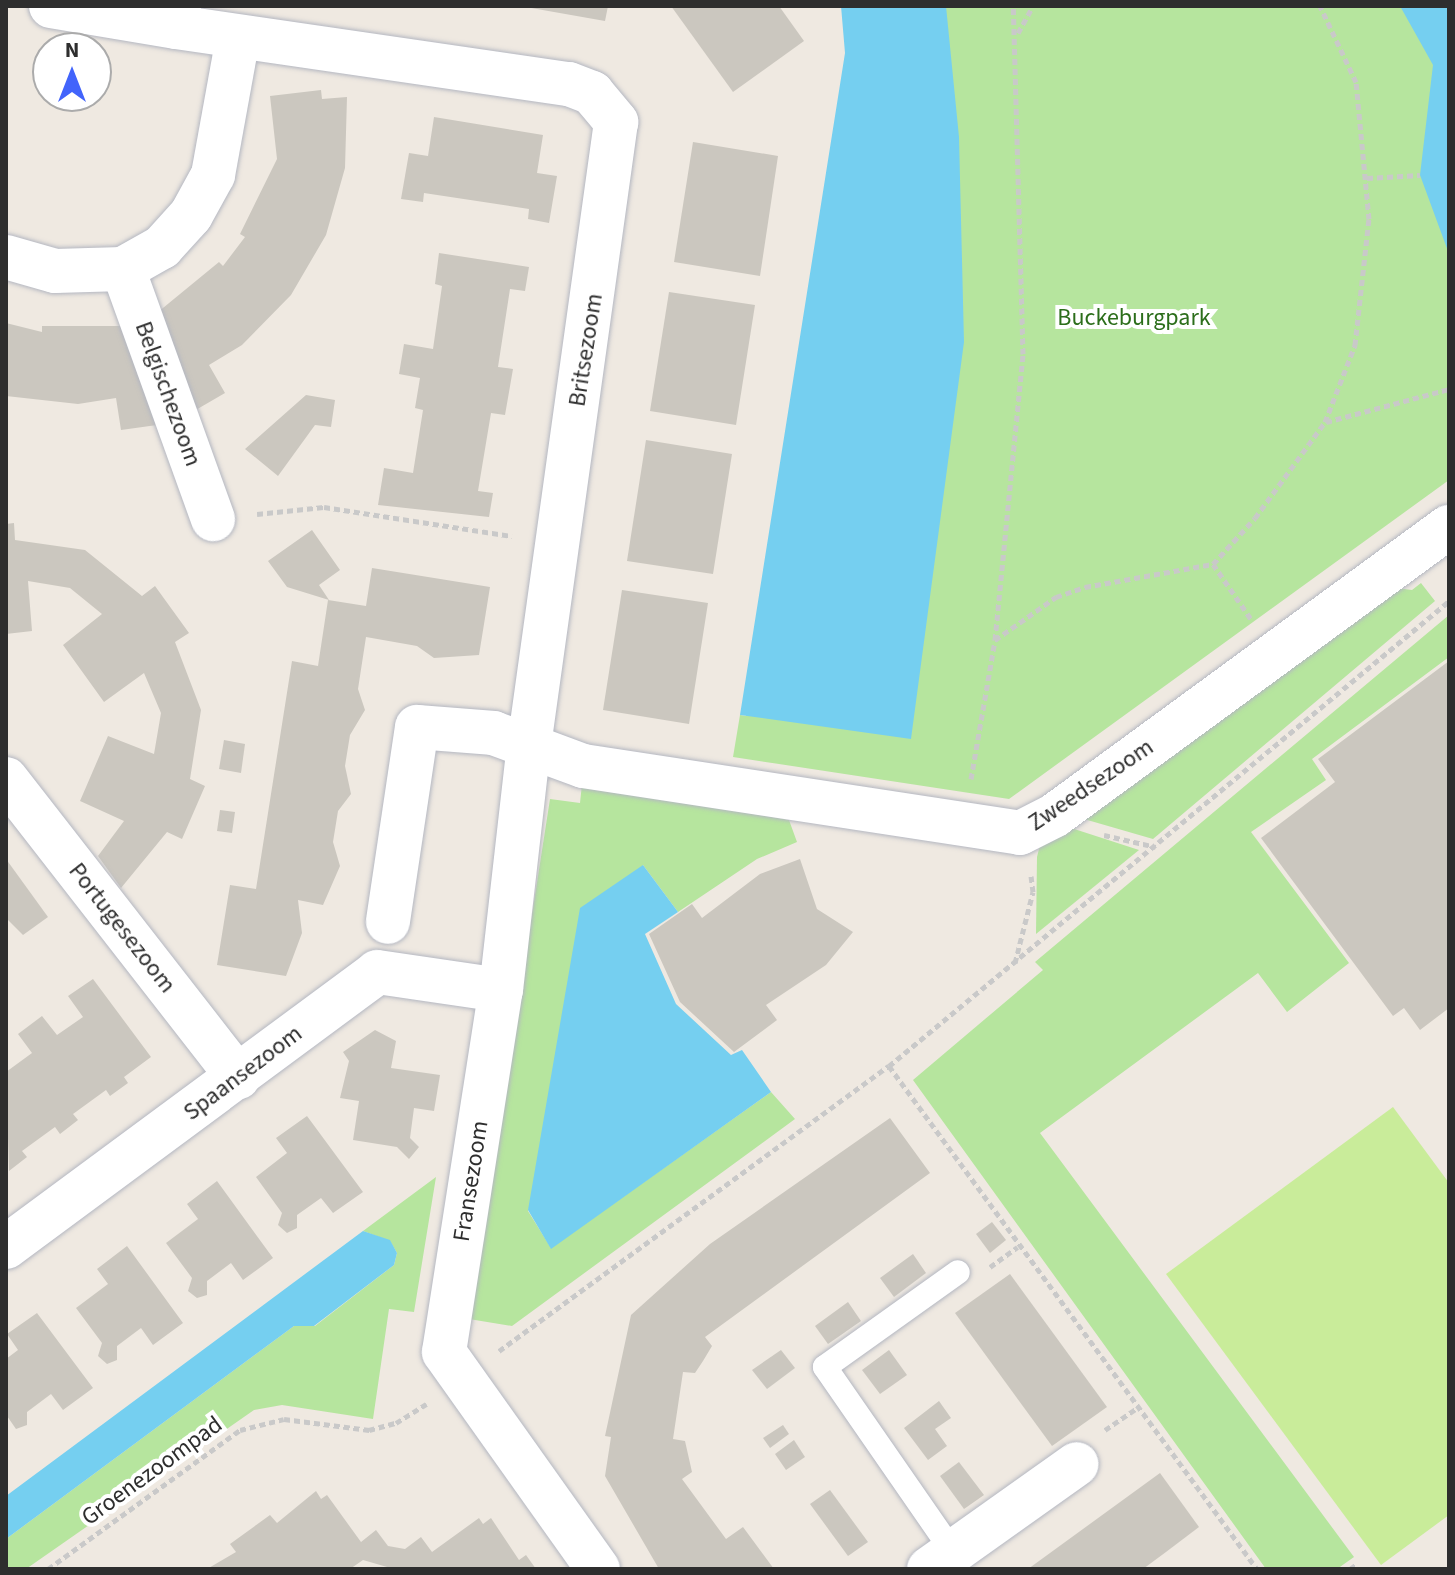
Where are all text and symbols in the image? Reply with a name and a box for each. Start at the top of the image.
north arrow [32,32,112,112]
text: N [65,34,79,66]
street label: Britsezoom [563,291,609,409]
park label: Buckeburgpark [1057,304,1211,332]
street label: Belgischezoom [128,318,208,470]
street label: Zweedsezoom [1023,733,1159,837]
street label: Portugesezoom [62,857,182,999]
street label: Spaansezoom [178,1019,308,1127]
street label: Fransezoom [447,1118,495,1244]
street label: Groenezoompad [76,1410,228,1532]

